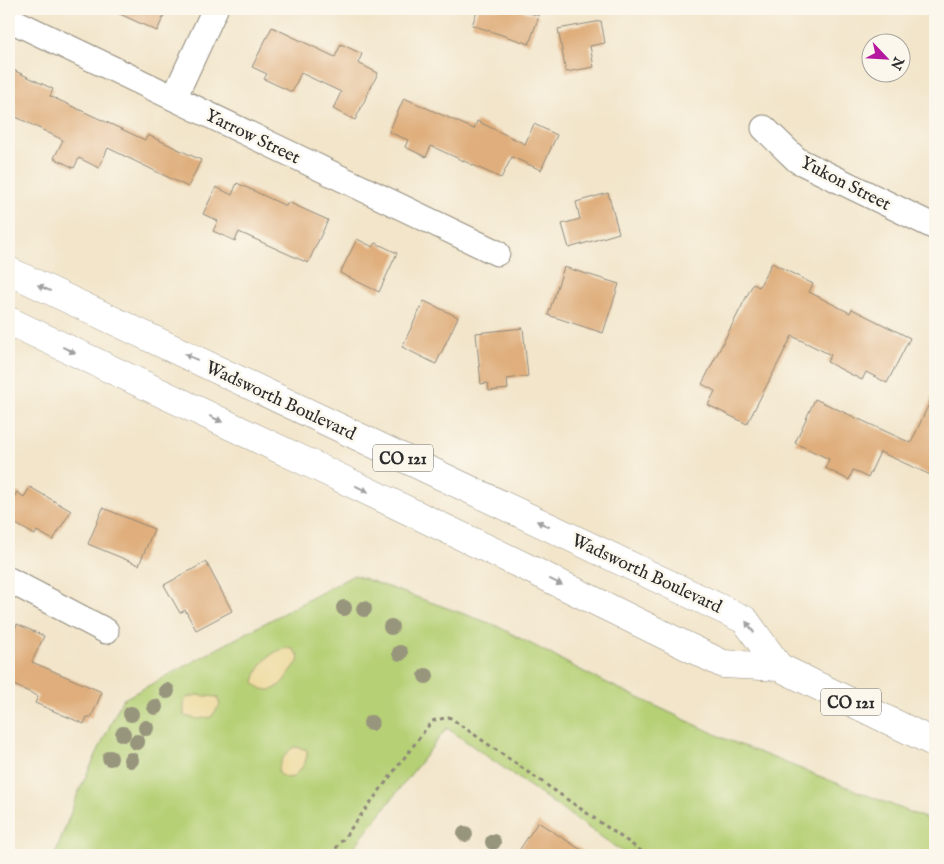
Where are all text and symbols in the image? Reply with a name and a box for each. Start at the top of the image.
north arrow [862,32,912,82]
text: N [886,53,908,72]
street label: Yarrow Street [201,104,304,170]
street label: Yukon Street [796,152,894,217]
one-way arrow [37,283,51,291]
one-way arrow [62,346,76,354]
one-way arrow [184,353,198,361]
street label: Wadsworth Boulevard [202,356,360,446]
one-way arrow [208,415,223,423]
road number: CO 121 [373,444,433,472]
one-way arrow [355,485,369,493]
one-way arrow [536,520,550,528]
street label: Wadsworth Boulevard [568,529,726,619]
one-way arrow [549,578,563,586]
one-way arrow [745,621,756,634]
road number: CO 121 [821,689,881,716]

